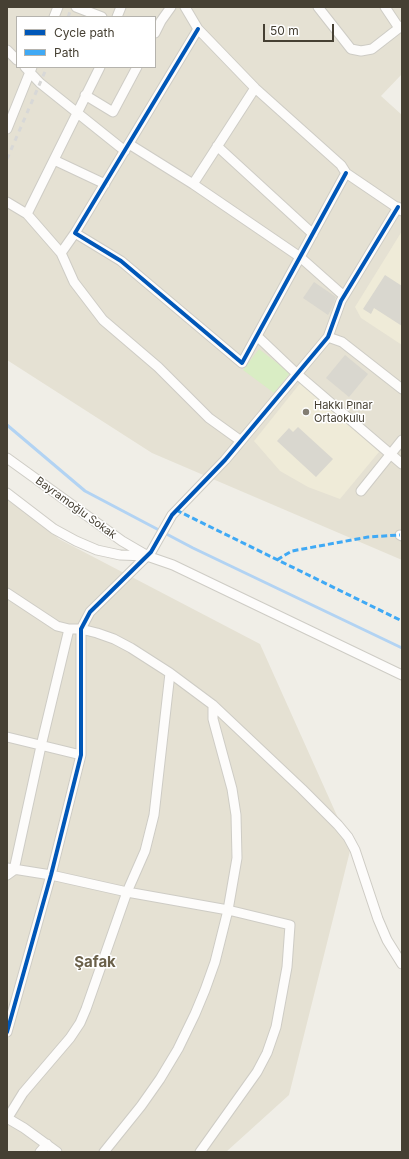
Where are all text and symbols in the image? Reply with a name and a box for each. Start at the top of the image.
legend [16,16,156,68]
scale bar [265,16,336,42]
text: 50 m [270,23,299,38]
text: Cycle path [54,25,115,40]
text: Path [54,45,79,60]
place label: Hakkı Pınar Ortaokulu [314,399,373,425]
marker: Hakkı Pınar Ortaokulu [301,407,311,417]
street label: Bayramoğlu Sokak [33,474,119,542]
district label: Şafak [74,953,116,971]

